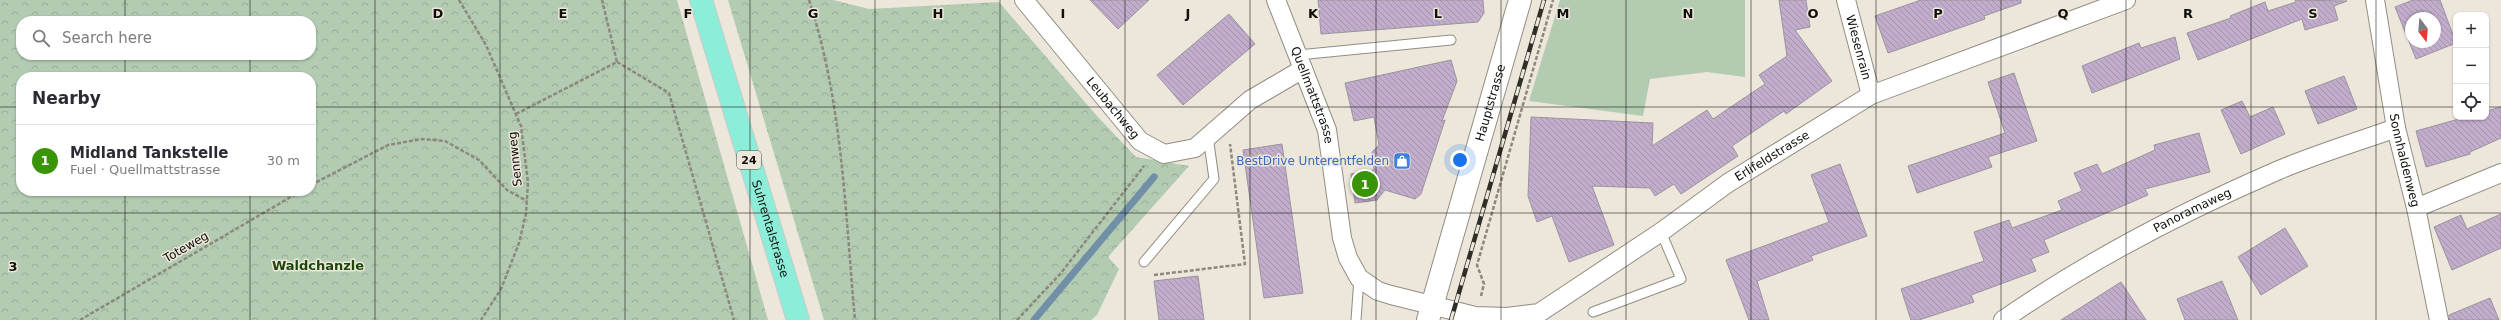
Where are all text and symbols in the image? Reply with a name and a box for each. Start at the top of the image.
text: D [433,6,444,21]
text: E [559,6,567,21]
text: F [684,6,692,21]
text: G [808,6,818,21]
text: H [933,6,943,21]
text: I [1061,6,1065,21]
text: J [1185,6,1190,21]
text: K [1308,6,1319,21]
text: L [1434,6,1442,21]
text: M [1557,6,1569,21]
text: N [1683,6,1693,21]
text: O [1807,6,1819,21]
text: P [1933,6,1943,21]
text: Q [2057,6,2069,21]
text: R [2183,6,2193,21]
text: S [2308,6,2318,21]
north arrow [2405,12,2441,48]
map controls [2453,12,2489,120]
button: + [2453,12,2489,48]
street label: Wiesenrain [1843,13,1874,81]
search box [16,16,316,60]
icon: search [30,27,52,49]
text: Search here [62,29,152,47]
street label: Quellmattstrasse [1288,45,1336,145]
button: − [2453,48,2489,84]
street label: Hauptstrasse [1473,63,1508,143]
street label: Leubachweg [1084,75,1142,142]
button: locate [2453,84,2489,120]
text: Nearby [32,88,101,108]
street label: Sonnhaldenweg [2387,112,2423,209]
street label: Erlifeldstrasse [1732,128,1812,184]
street label: Sennweg [505,131,525,187]
text: Midland Tankstelle [70,144,229,162]
your location [1450,150,1470,170]
road number: 24 [737,151,761,169]
shop icon: BestDrive Unterentfelden [1392,151,1412,171]
text: 1 [40,153,50,168]
text: 30 m [267,153,300,168]
place label: BestDrive Unterentfelden [1236,154,1389,168]
text: Fuel · Quellmattstrasse [70,162,220,177]
pin: 1 [1352,169,1378,199]
street label: Suhrentalstrasse [749,178,792,279]
street label: Panoramaweg [2151,185,2233,235]
street label: Toteweg [160,229,211,266]
district label: Waldchanzle [272,258,364,273]
text: 3 [8,259,18,274]

